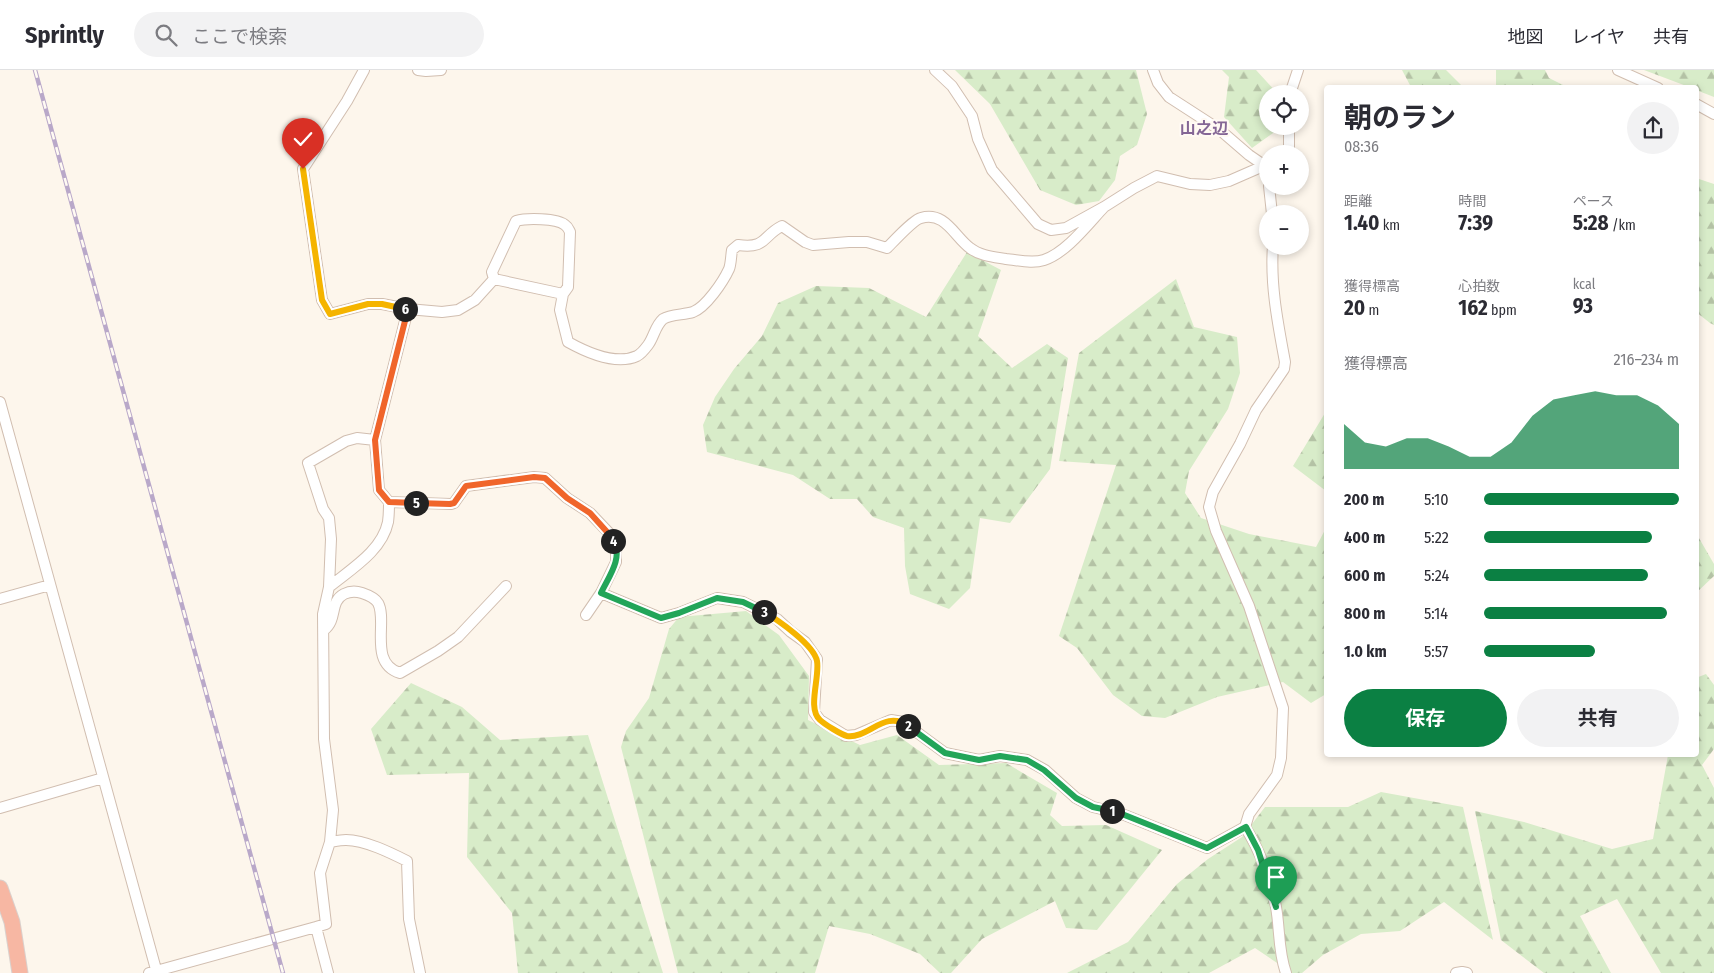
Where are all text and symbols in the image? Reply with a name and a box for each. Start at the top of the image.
search box [134,12,484,57]
text: Sprintly [25,21,104,49]
icon: search [152,21,180,49]
text: ここで検索 [192,25,287,48]
text: 地図 [1508,26,1544,48]
text: レイヤ [1572,26,1625,48]
text: 共有 [1653,26,1689,48]
map controls [1259,85,1309,255]
button: locate [1259,85,1309,135]
text: 朝のラン [1344,101,1456,134]
button: share [1627,102,1679,154]
pin [282,118,324,169]
district label: 山之辺 [1180,119,1229,138]
icon: check [289,125,317,153]
text: 08:36 [1344,137,1379,156]
button: + [1259,145,1309,195]
text: 距離 [1344,193,1372,210]
text: 時間 [1458,193,1486,210]
text: ペース [1573,193,1614,210]
button: − [1259,205,1309,255]
text: 1.40 [1344,210,1380,236]
text: 7:39 [1458,210,1493,236]
text: 5:28 [1573,210,1609,236]
text: km [1380,217,1400,234]
text: /km [1609,217,1636,234]
text: kcal [1573,276,1595,293]
text: 獲得標高 [1344,278,1400,295]
text: 心拍数 [1458,278,1500,295]
text: 93 [1573,293,1593,319]
text: 20 [1344,295,1365,321]
text: 162 [1458,295,1488,321]
pin: 6 [392,296,418,322]
text: 6 [402,301,409,318]
text: m [1365,302,1379,319]
text: bpm [1488,302,1517,319]
text: 216–234 m [1614,350,1679,369]
text: 獲得標高 [1344,354,1408,373]
pin: 5 [404,490,428,516]
text: 200 m [1344,490,1384,509]
text: 5:10 [1424,490,1449,509]
text: 5 [413,495,420,512]
pin: 4 [600,528,626,554]
text: 400 m [1344,528,1385,547]
text: 5:22 [1424,528,1449,547]
text: 4 [610,533,617,550]
text: 600 m [1344,566,1385,585]
text: 5:24 [1424,566,1449,585]
pin: 3 [752,600,776,624]
text: 3 [761,604,768,621]
text: 800 m [1344,604,1385,623]
text: 5:14 [1424,604,1448,623]
text: 1.0 km [1344,642,1387,661]
text: 5:57 [1424,642,1448,661]
button: 保存 [1344,689,1507,747]
button: 共有 [1517,689,1679,747]
pin: 2 [896,714,920,738]
text: 2 [905,718,912,735]
pin: 1 [1100,798,1124,824]
text: 1 [1110,803,1115,820]
pin [1255,856,1297,907]
icon: arrive [1262,863,1290,891]

